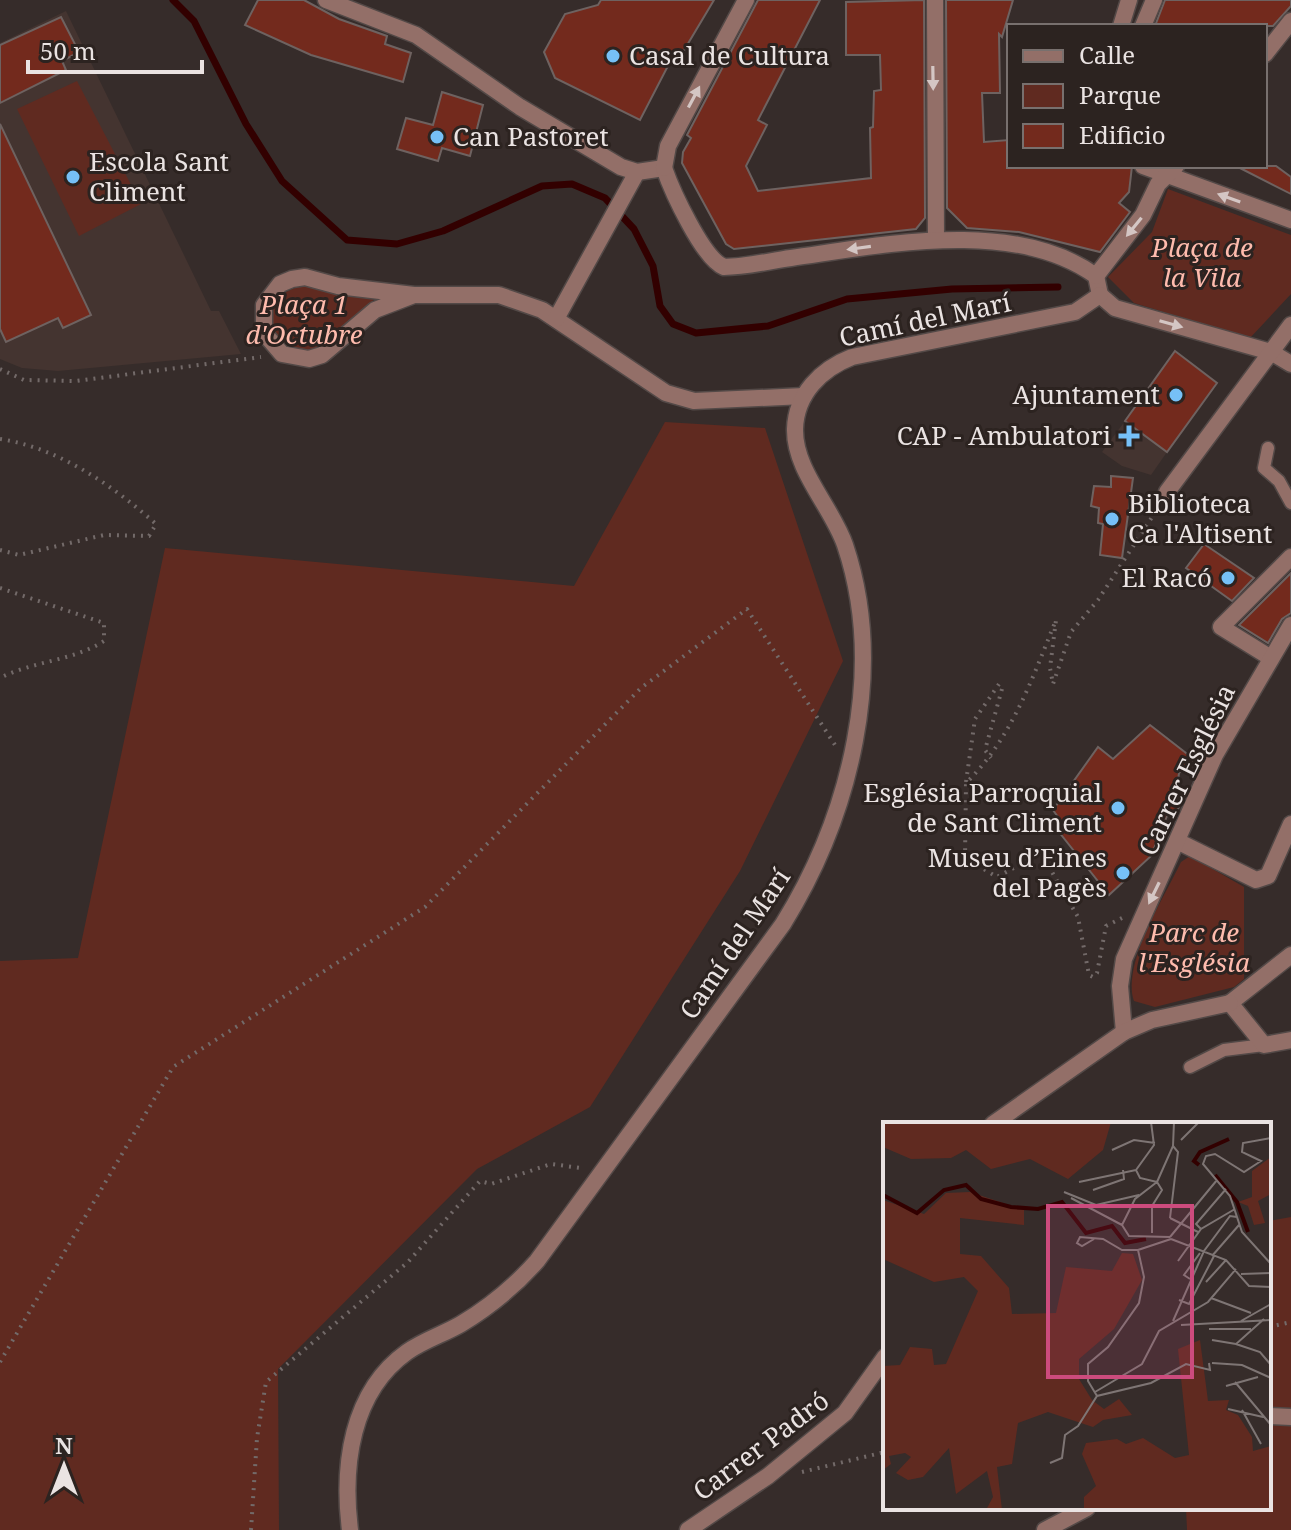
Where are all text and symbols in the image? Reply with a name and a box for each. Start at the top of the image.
scale bar [28,24,202,74]
legend [1007,24,1267,168]
text: 50 m [40,34,96,67]
place label: Casal de Cultura [629,37,830,73]
text: Calle [1079,38,1135,71]
marker: Casal de Cultura [604,47,622,65]
one-way arrow [927,66,939,91]
text: Parque [1079,78,1161,111]
one-way arrow [687,86,701,108]
place label: Can Pastoret [453,118,609,154]
text: Edificio [1079,118,1166,151]
marker: Can Pastoret [428,128,446,146]
place label: Escola Sant Climent [89,143,229,209]
marker: Escola Sant Climent [64,168,82,186]
one-way arrow [1217,191,1241,204]
one-way arrow [1126,217,1143,237]
park label: Plaça de la Vila [1150,229,1253,295]
one-way arrow [846,242,871,255]
street label: Camí del Marí [836,283,1015,355]
park label: Plaça 1 d'Octubre [246,286,363,352]
one-way arrow [1159,318,1183,331]
place label: Ajuntament [1012,376,1160,412]
marker: Ajuntament [1167,386,1185,404]
place label: CAP - Ambulatori [897,417,1111,453]
marker: CAP - Ambulatori [1118,425,1140,447]
place label: Biblioteca Ca l'Altisent [1128,485,1272,551]
marker: Biblioteca Ca l'Altisent [1103,510,1121,528]
place label: El Racó [1121,559,1212,595]
marker: El Racó [1219,569,1237,587]
street label: Carrer Església [1129,678,1243,861]
place label: Església Parroquial de Sant Climent [863,774,1102,840]
marker: Església Parroquial de Sant Climent [1109,799,1127,817]
place label: Museu d’Eines del Pagès [928,839,1107,905]
street label: Camí del Marí [670,860,798,1026]
marker: Museu d’Eines del Pagès [1114,864,1132,882]
one-way arrow [1147,882,1160,905]
park label: Parc de l'Església [1138,914,1250,980]
inset map [883,1122,1271,1510]
street label: Carrer Padró [685,1382,836,1508]
north arrow [24,1426,104,1506]
text: N [55,1430,73,1460]

